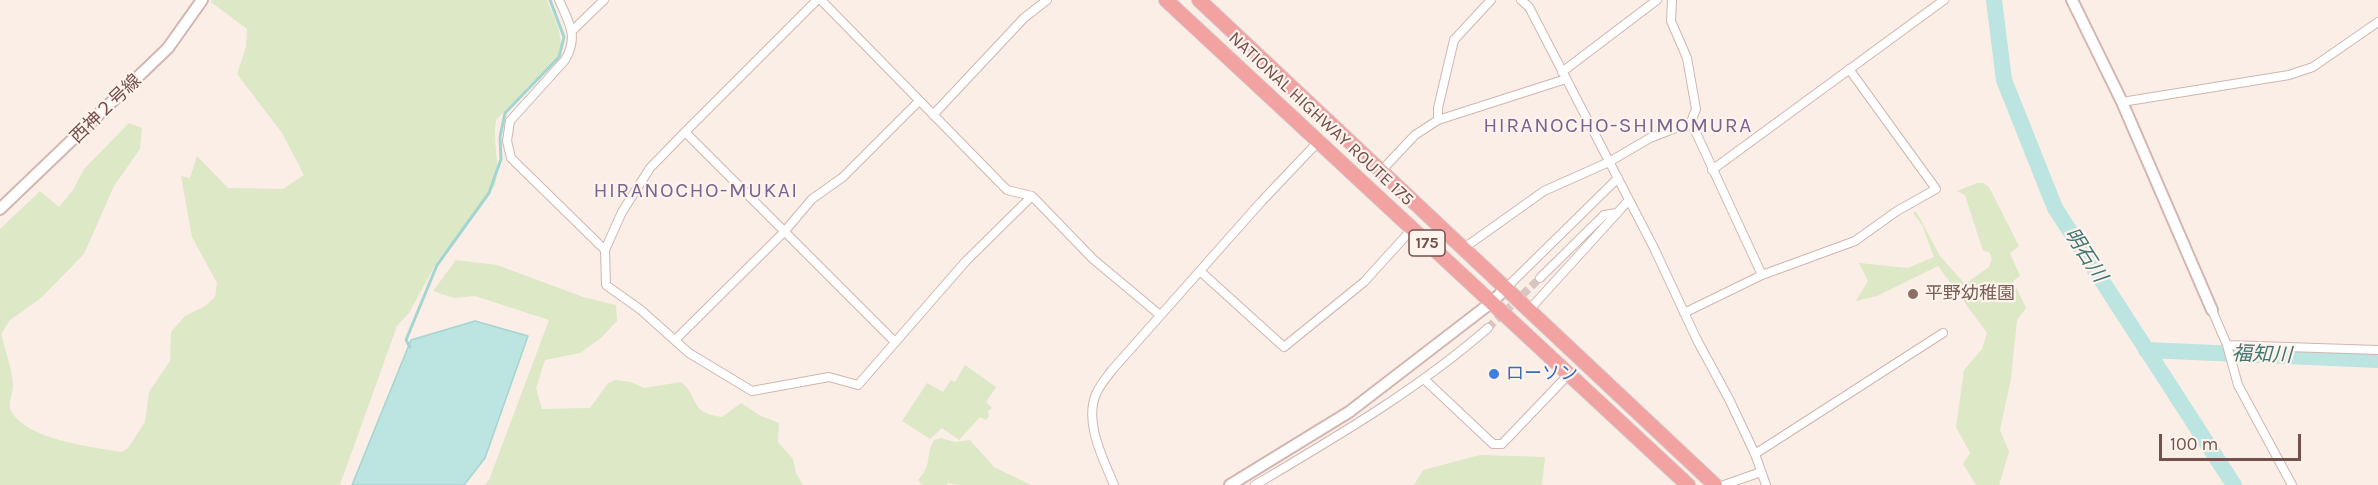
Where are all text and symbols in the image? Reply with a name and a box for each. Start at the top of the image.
street label: NATIONAL HIGHWAY ROUTE 175 [1224,27,1418,211]
street label: 西神２号線 [66,70,146,148]
district label: HIRANOCHO-SHIMOMURA [1483,113,1753,139]
district label: HIRANOCHO-MUKAI [593,178,799,204]
water label: 明石川 [2059,223,2111,287]
road number: 175 [1409,230,1445,256]
place label: 平野幼稚園 [1925,283,2015,305]
marker: 平野幼稚園 [1906,287,1920,301]
water label: 福知川 [2232,342,2292,368]
place label: ローソン [1506,363,1578,385]
marker: ローソン [1487,367,1501,381]
scale bar [2162,422,2304,460]
text: 100 m [2170,433,2218,455]

